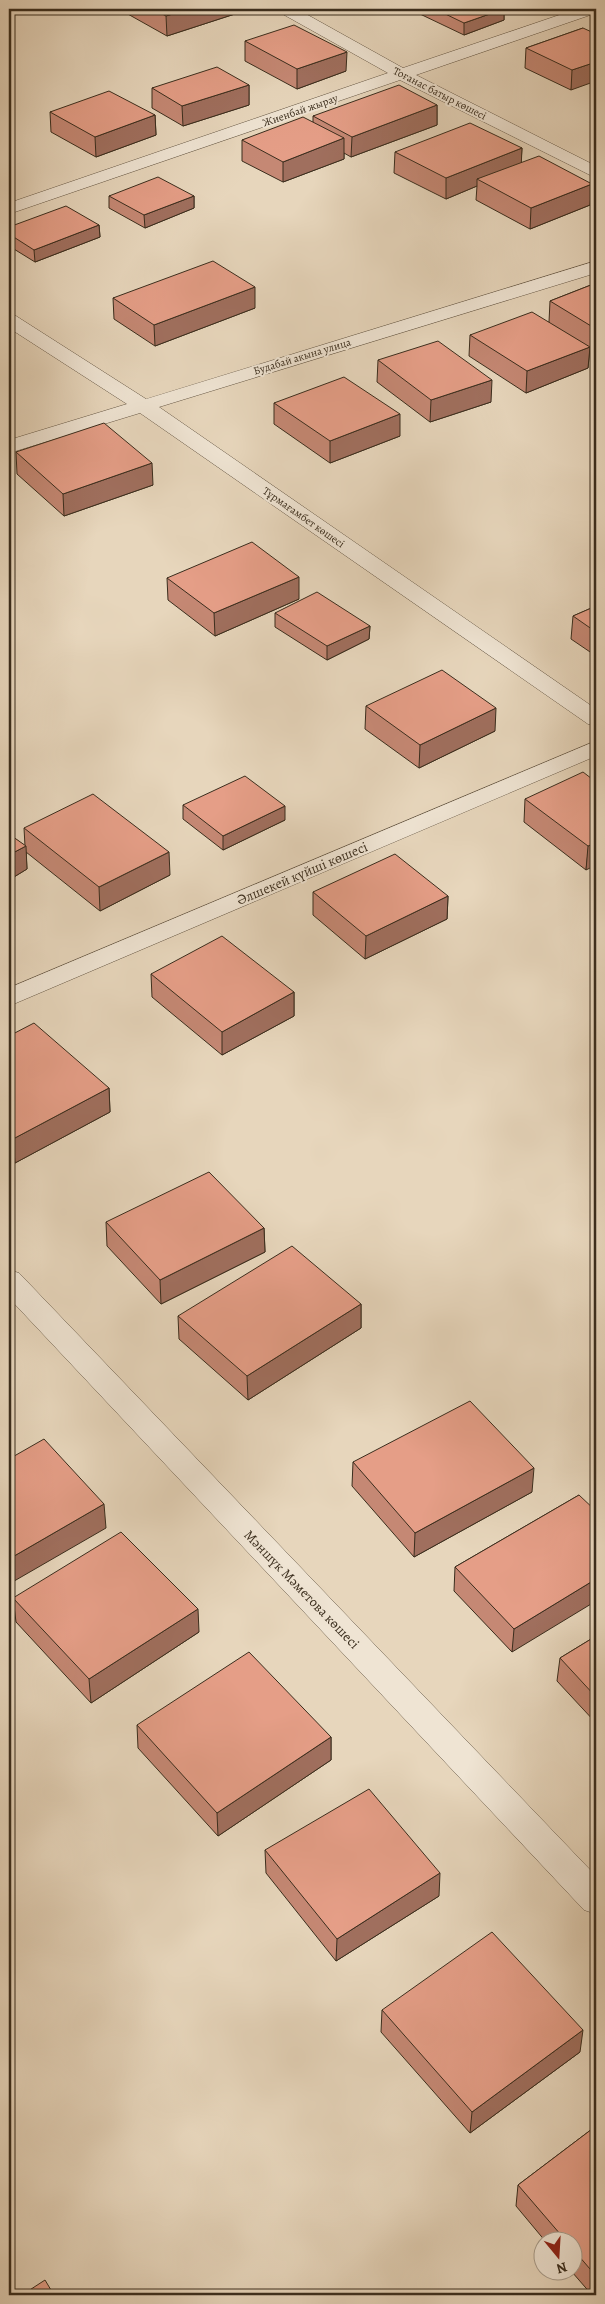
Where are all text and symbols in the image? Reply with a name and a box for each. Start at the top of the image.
street label: Тоғанас батыр көшесі [390,63,489,124]
street label: Жиенбай жырау [261,90,341,130]
street label: Будабай акына улица [251,334,354,378]
street label: Тұрмағамбет көшесі [260,484,348,551]
street label: Әлшекей күйші көшесі [234,837,371,910]
street label: Мәншүк Мәметова көшесі [240,1526,364,1653]
north arrow [532,2232,582,2282]
text: N [554,2257,570,2278]

